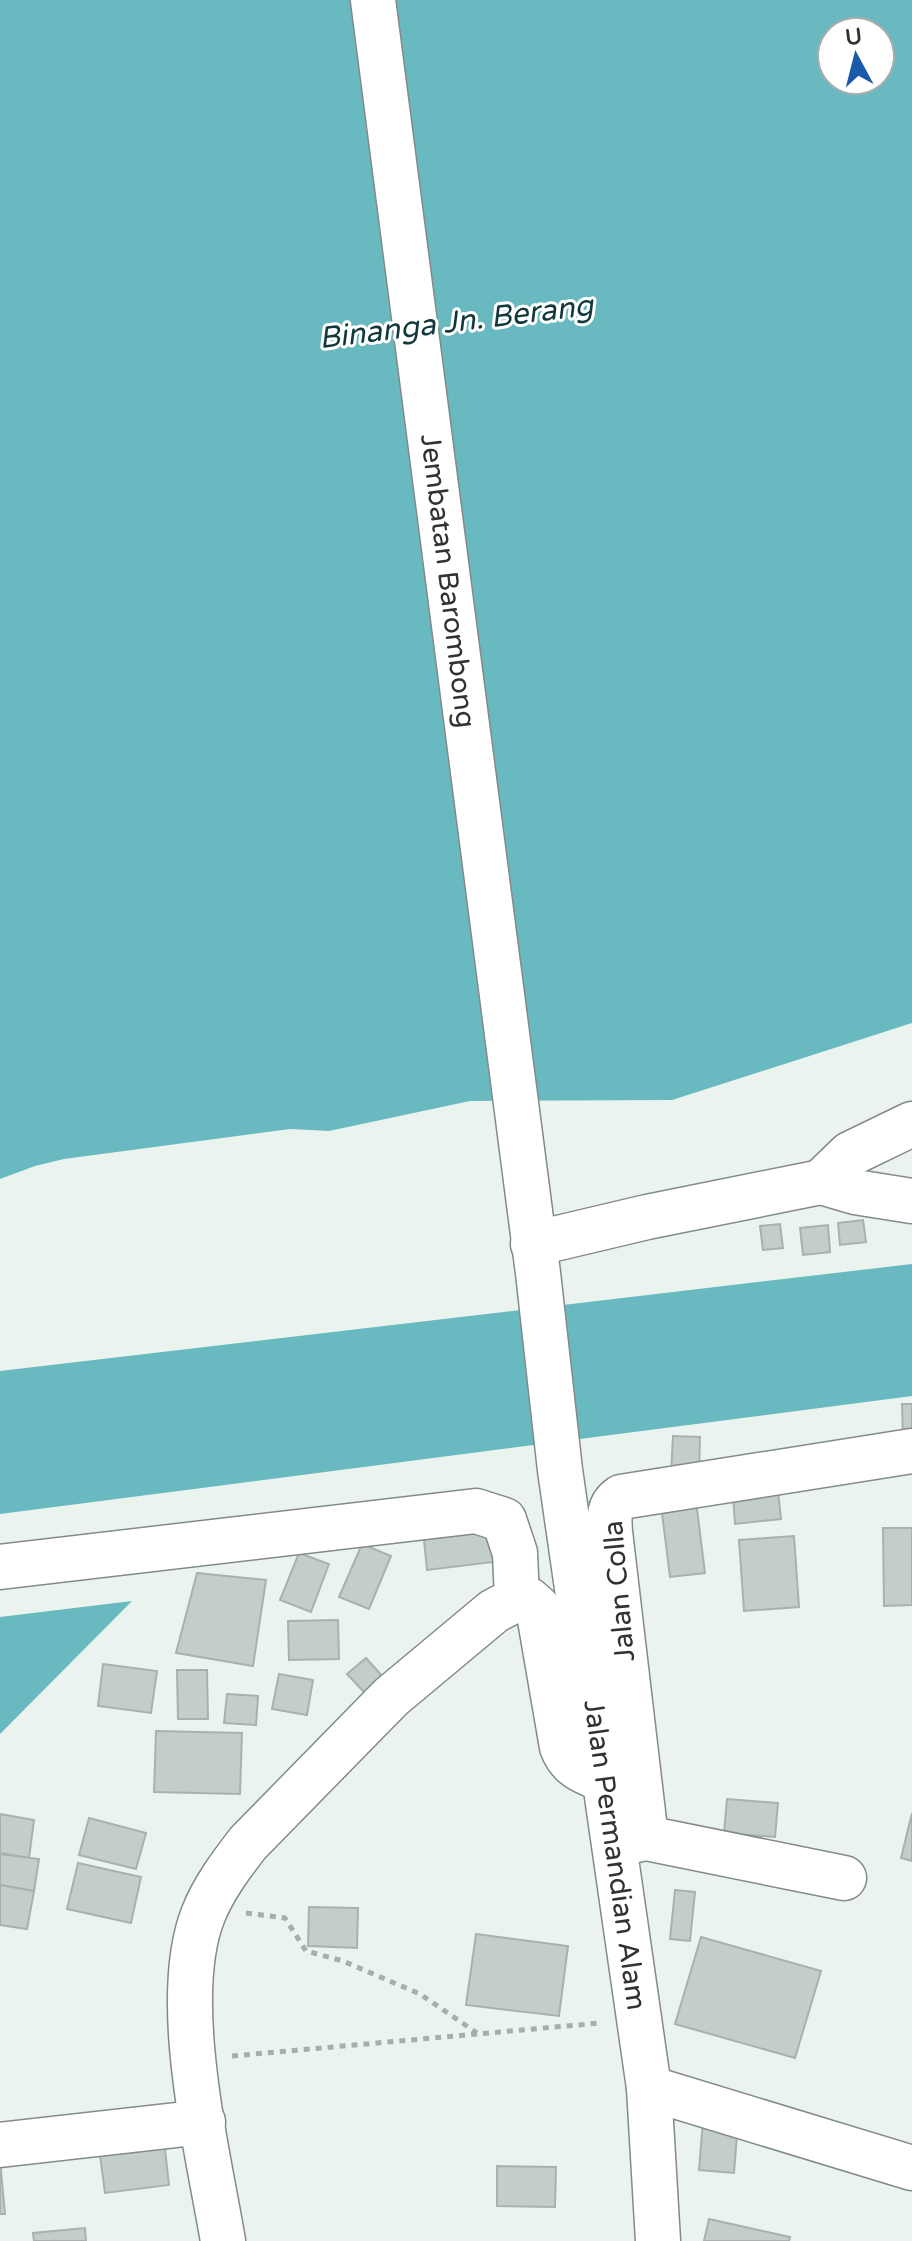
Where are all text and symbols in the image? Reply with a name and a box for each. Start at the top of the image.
north arrow [816,16,896,96]
text: U [844,23,864,51]
water label: Binanga Jn. Berang [317,287,597,357]
street label: Jembatan Barombong [413,432,483,730]
street label: Jalan Colla [596,1519,642,1663]
street label: Jalan Permandian Alam [576,1698,654,2012]

